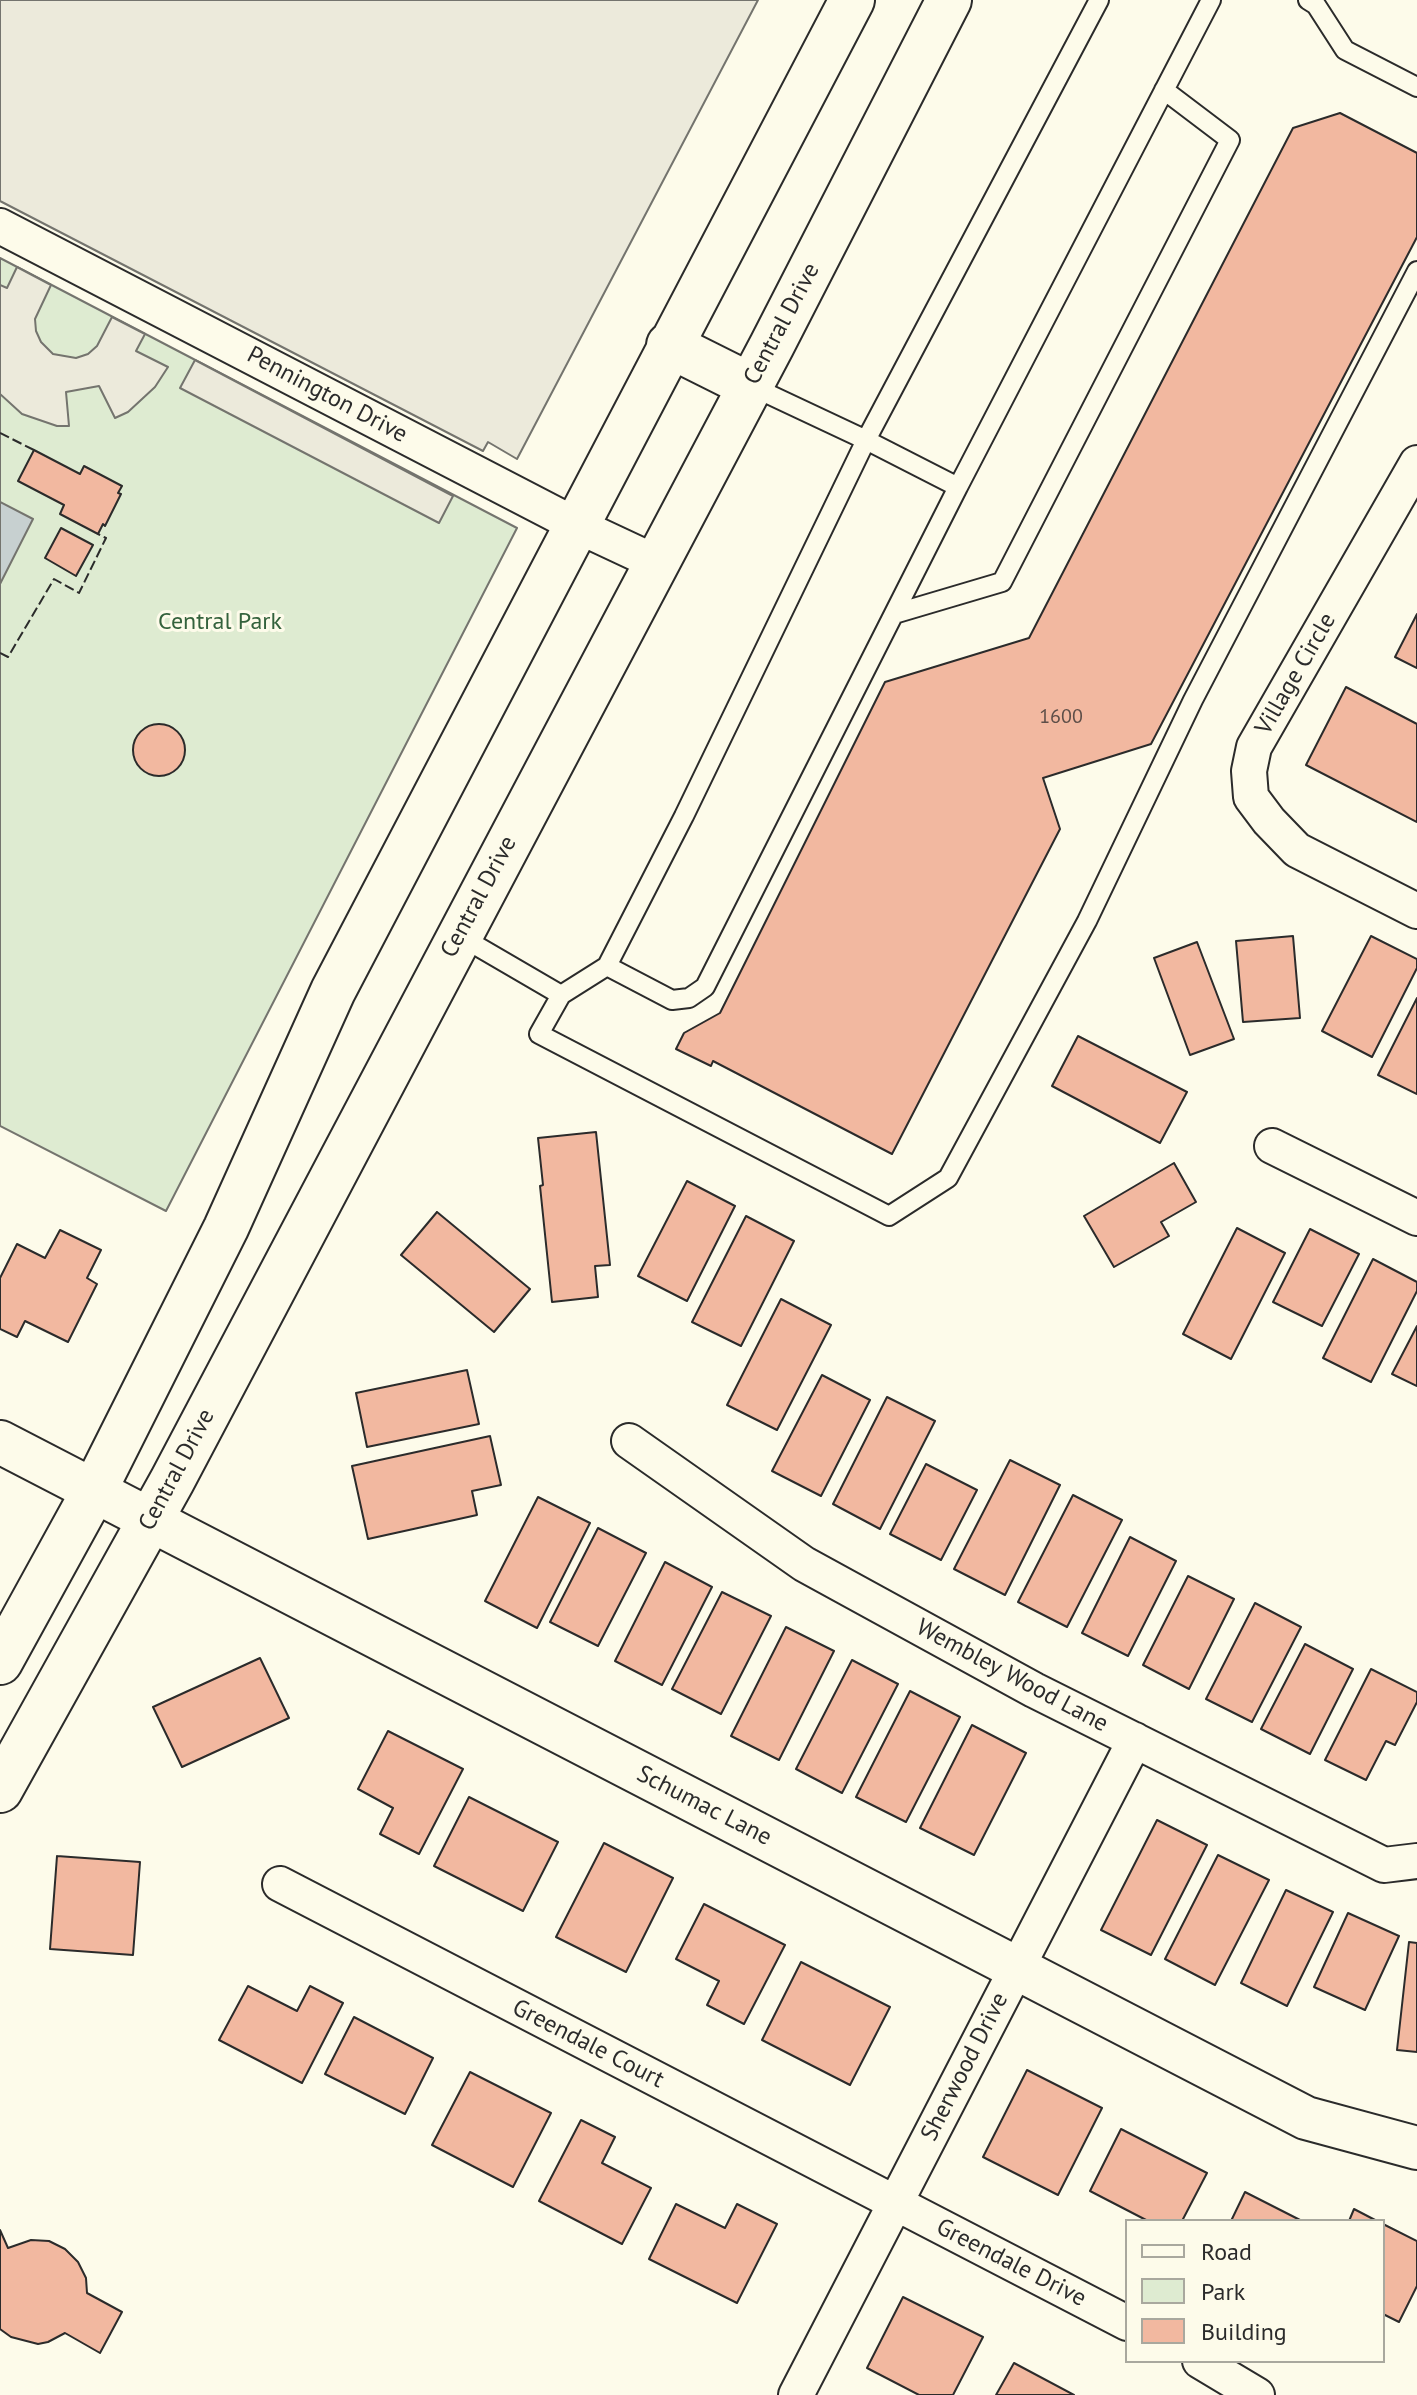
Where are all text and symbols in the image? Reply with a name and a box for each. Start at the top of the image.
street label: Central Drive [738,258,826,390]
street label: Pennington Drive [242,341,412,449]
park label: Central Park [158,608,282,636]
street label: Village Circle [1250,608,1342,740]
house number: 1600 [1039,705,1083,729]
street label: Central Drive [435,831,523,963]
street label: Central Drive [133,1404,221,1536]
street label: Wembley Wood Lane [911,1613,1113,1739]
street label: Schumac Lane [632,1760,776,1852]
street label: Sherwood Drive [915,1988,1015,2146]
street label: Greendale Court [507,1993,669,2095]
street label: Greendale Drive [931,2213,1091,2313]
legend [1125,2219,1385,2363]
text: Road [1201,2236,1252,2267]
text: Park [1201,2276,1245,2307]
text: Building [1201,2316,1287,2347]

